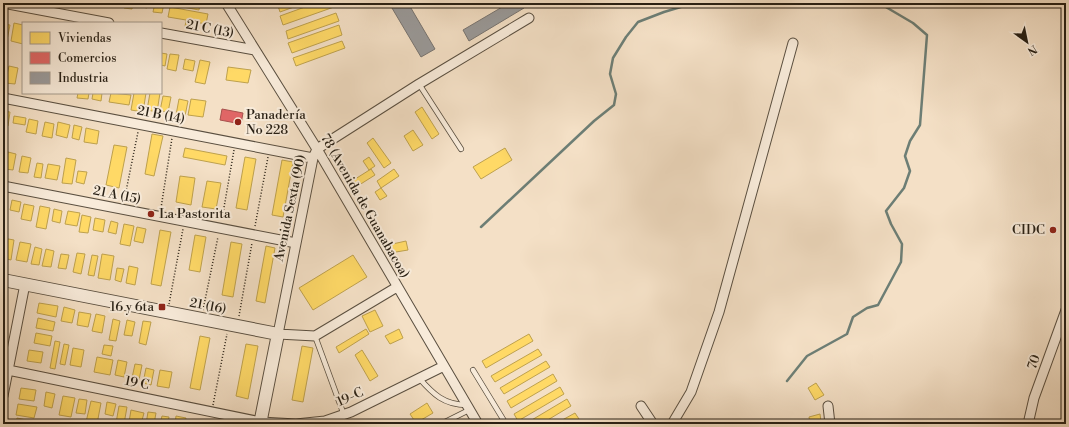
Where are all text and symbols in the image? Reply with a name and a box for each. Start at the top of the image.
street label: 21 C (13) [185,17,235,41]
legend [22,22,162,94]
north arrow [1007,22,1047,62]
text: Viviendas [57,31,111,46]
text: N [1024,41,1039,58]
text: Comercios [58,51,117,66]
text: Industria [58,71,109,86]
street label: 21 B (14) [136,103,186,127]
place label: Panadería No 228 [246,107,306,138]
marker: Panadería No 228 [233,117,243,127]
street label: 78 (Avenida de Guanabacoa) [317,131,413,281]
street label: Avenida Sexta (90) [271,153,309,264]
street label: 21 A (15) [92,183,142,207]
place label: La Pastorita [159,206,231,222]
marker: La Pastorita [146,209,156,219]
place label: CIDC [1012,222,1045,238]
marker: CIDC [1048,225,1058,235]
street label: 21 (16) [188,295,228,317]
place label: 16 y 6ta [110,299,154,315]
marker: 16 y 6ta [157,302,167,312]
street label: 70 [1024,352,1044,372]
street label: 19 C [123,373,151,393]
street label: 19-C [334,384,366,410]

